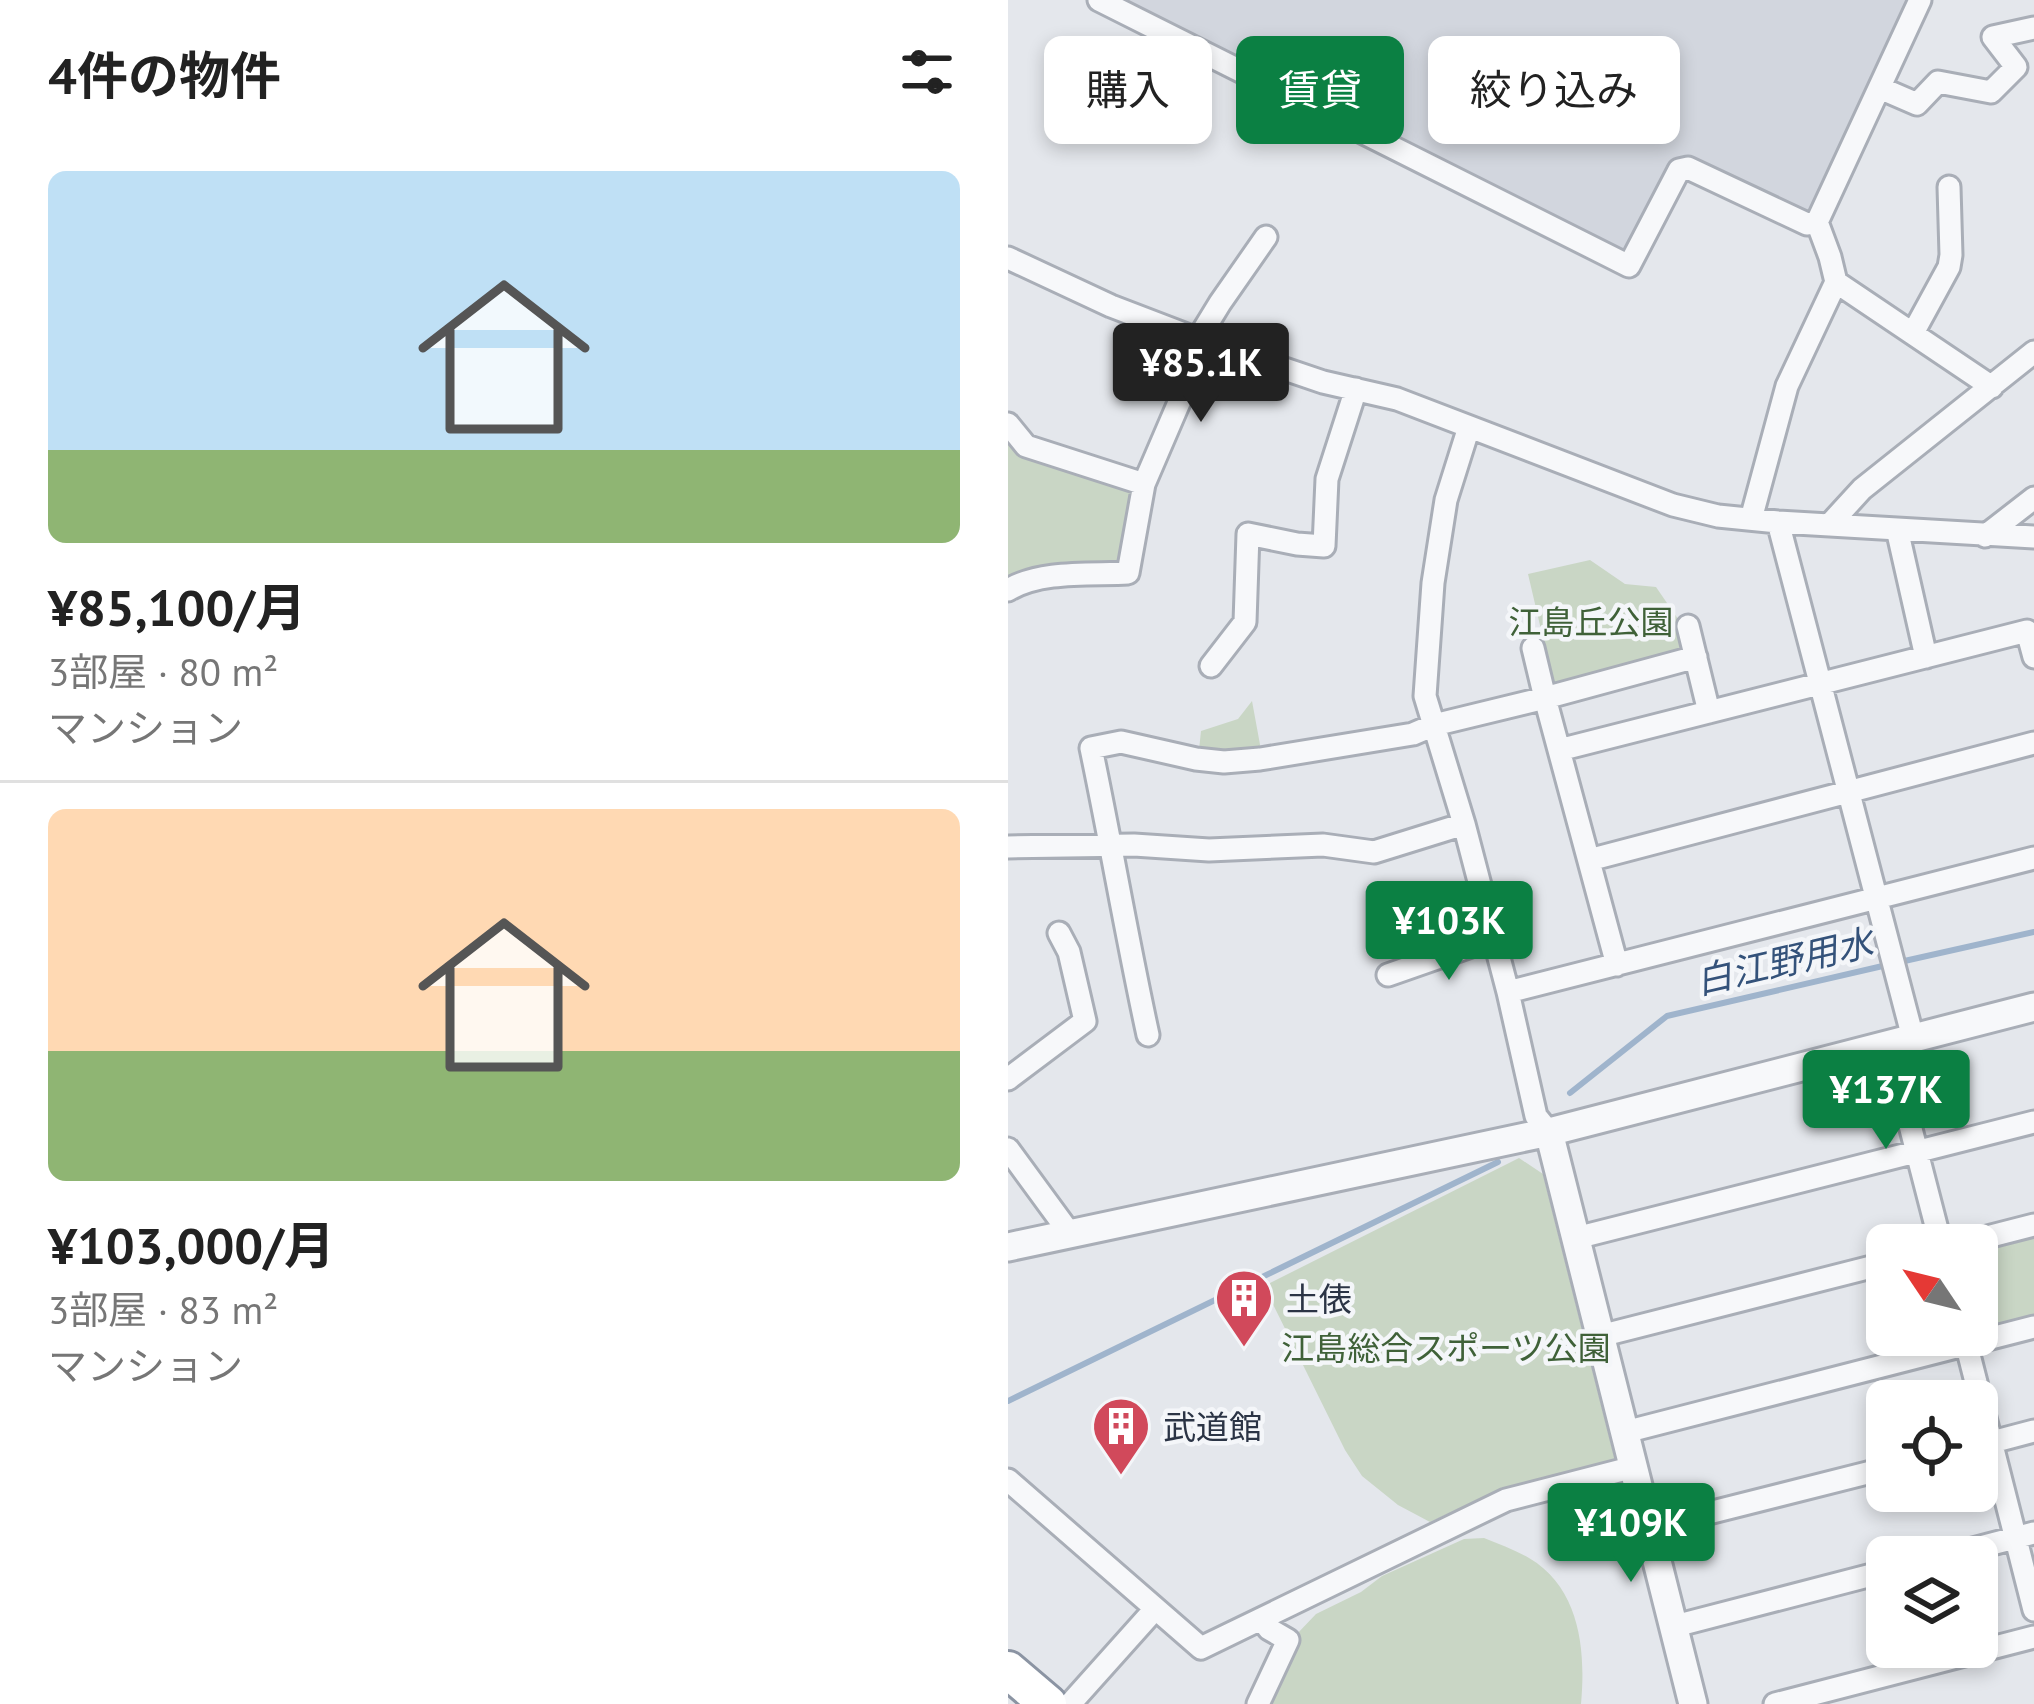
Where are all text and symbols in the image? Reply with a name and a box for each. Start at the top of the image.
chip: 購入 [1044,36,1212,144]
chip: 賃貸 [1236,36,1404,144]
chip: 絞り込み [1428,36,1680,144]
icon: filters [894,39,960,105]
text: 4件の物件 [48,42,281,108]
icon: home [396,249,612,465]
pin: ¥85.1K [1103,323,1299,425]
text: ¥85.1K [1140,336,1262,387]
text: ¥85,100/月 [48,574,306,640]
park label: 江島丘公園 [1509,600,1674,643]
text: 3部屋 · 80 m² [48,646,278,697]
text: マンション [48,702,243,753]
pin: ¥103K [1365,881,1533,983]
icon: home [396,887,612,1103]
text: ¥103K [1393,894,1505,945]
water label: 白江野用水 [1691,917,1881,1004]
pin: ¥137K [1802,1050,1970,1152]
text: ¥137K [1830,1063,1942,1114]
text: ¥103,000/月 [48,1212,335,1278]
north arrow [1866,1224,1998,1356]
map controls [1866,1224,1998,1668]
building icon: 土俵 [1213,1267,1275,1349]
place label: 土俵 [1286,1277,1352,1320]
text: 3部屋 · 83 m² [48,1284,278,1335]
park label: 江島総合スポーツ公園 [1281,1326,1611,1369]
text: マンション [48,1340,243,1391]
button: locate [1866,1380,1998,1512]
building icon: 武道館 [1090,1395,1152,1477]
place label: 武道館 [1163,1405,1262,1448]
pin: ¥109K [1547,1483,1715,1585]
text: ¥109K [1575,1496,1687,1547]
button: layers [1866,1536,1998,1668]

